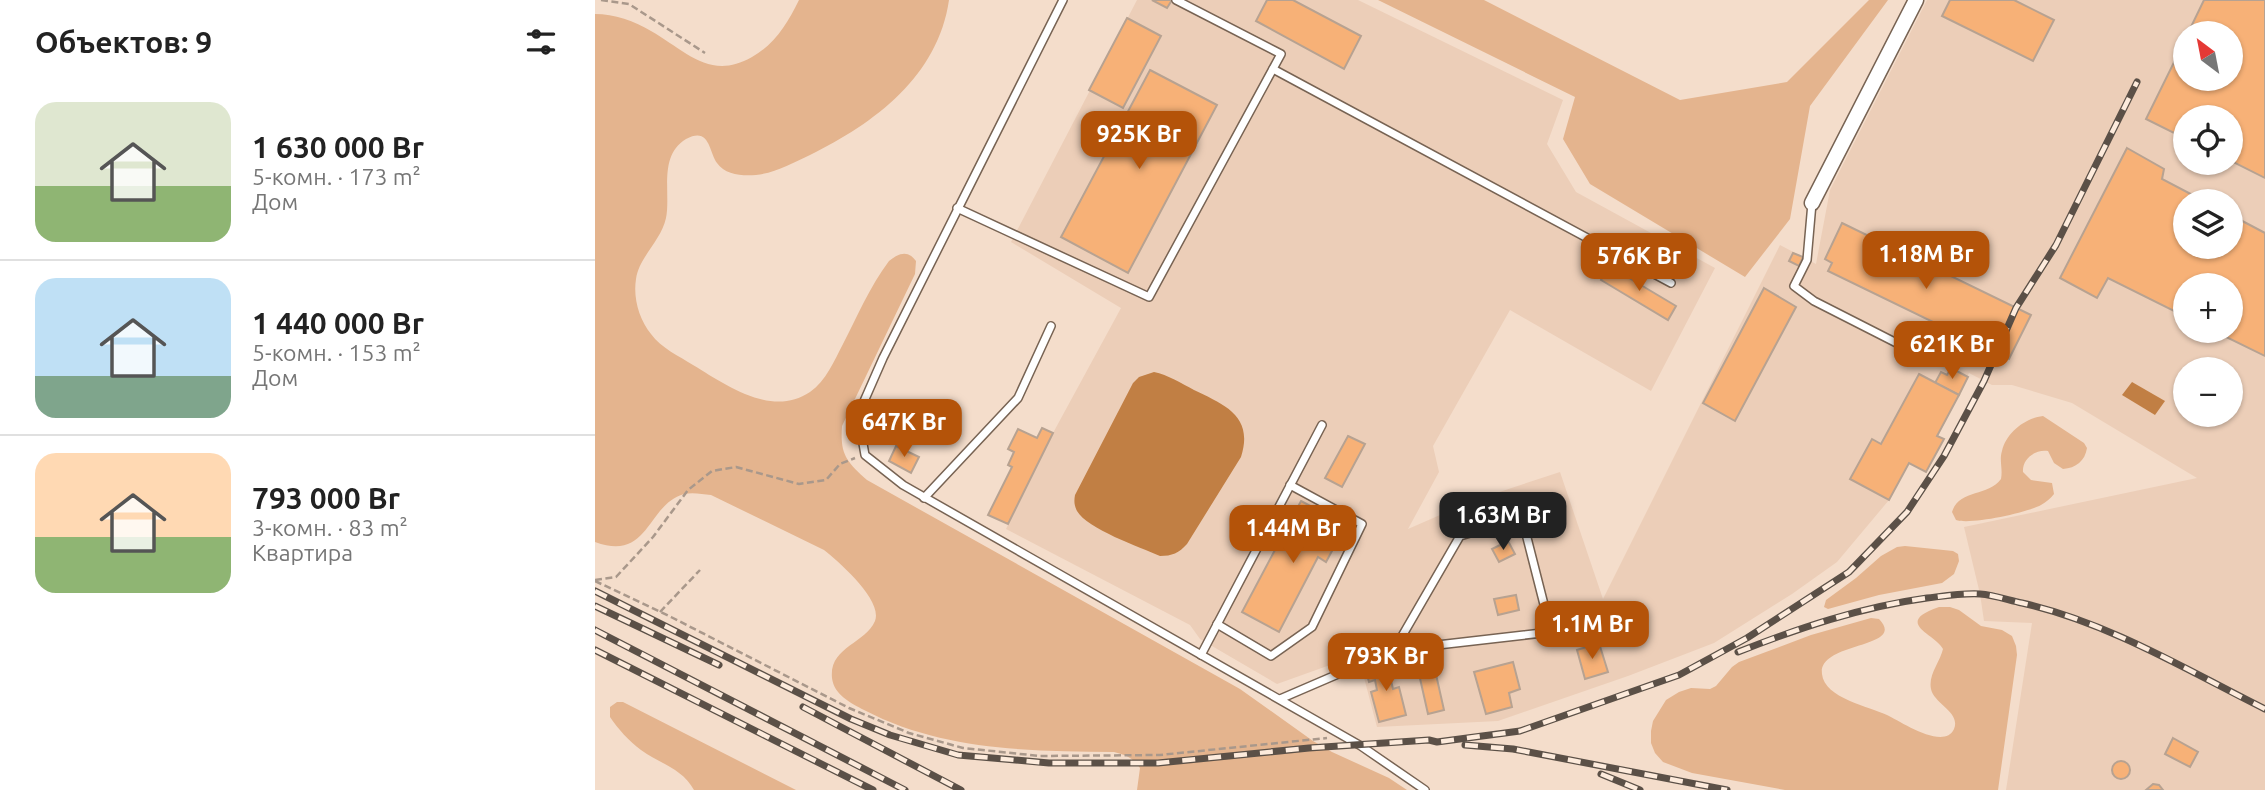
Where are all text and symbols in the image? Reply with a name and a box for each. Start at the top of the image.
north arrow [2173,21,2243,91]
map controls [2173,21,2243,427]
icon: filters [522,23,560,61]
text: Объектов: 9 [35,25,212,59]
button: locate [2173,105,2243,175]
pin: 925K Br [1074,111,1204,171]
text: 925K Br [1097,121,1181,146]
icon: home [91,130,175,214]
text: 1 630 000 Br [252,130,424,164]
text: 5-комн. · 173 m² [252,164,421,189]
text: Дом [252,189,298,214]
button: layers [2173,189,2243,259]
pin: 1.18M Br [1854,232,1998,291]
pin: 576K Br [1574,233,1704,293]
text: 1.18M Br [1878,241,1974,266]
text: 576K Br [1597,243,1681,268]
button: + [2173,273,2243,343]
icon: home [91,306,175,390]
text: 1 440 000 Br [252,306,424,340]
pin: 621K Br [1887,322,2017,381]
text: 621K Br [1910,331,1994,356]
text: 5-комн. · 153 m² [252,340,421,365]
button: − [2173,357,2243,427]
text: Дом [252,365,298,390]
pin: 647K Br [839,400,969,459]
text: 647K Br [862,409,946,434]
icon: home [91,481,175,565]
text: 793 000 Br [252,481,400,515]
pin: 1.63M Br [1431,492,1575,552]
text: 1.63M Br [1455,502,1551,527]
pin: 1.44M Br [1221,505,1365,565]
text: 3-комн. · 83 m² [252,515,408,540]
text: 1.44M Br [1245,515,1341,540]
text: Квартира [252,540,353,565]
pin: 1.1M Br [1527,602,1657,661]
text: 1.1M Br [1551,611,1633,636]
pin: 793K Br [1321,634,1451,693]
text: 793K Br [1344,643,1428,668]

